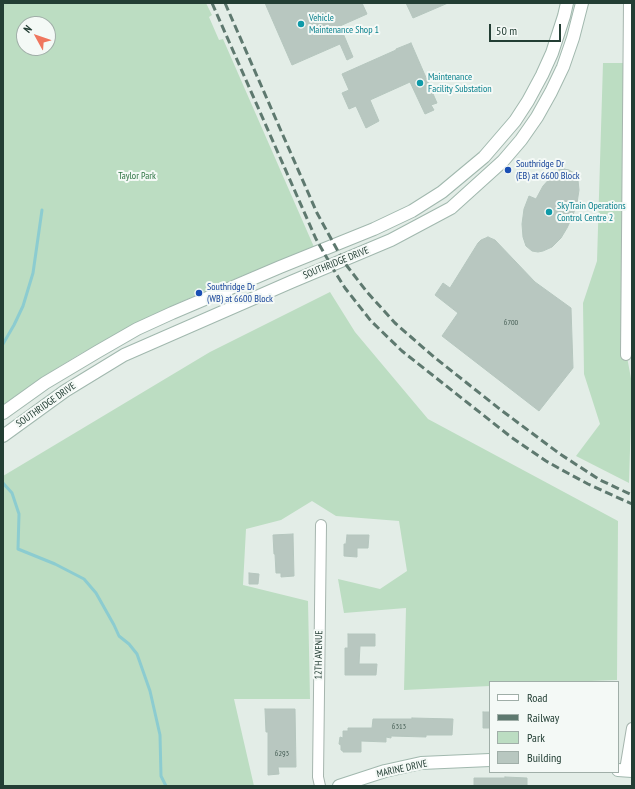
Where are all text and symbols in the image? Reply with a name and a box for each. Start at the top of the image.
place label: Vehicle Maintenance Shop 1 [309,12,379,36]
north arrow [16,16,56,56]
scale bar [491,16,563,42]
marker: Vehicle Maintenance Shop 1 [296,19,306,29]
text: N [20,22,35,36]
text: 50 m [496,23,517,38]
place label: Maintenance Facility Substation [428,71,492,94]
marker: Maintenance Facility Substation [415,78,425,88]
place label: Southridge Dr (EB) at 6600 Block [516,158,580,182]
marker: Southridge Dr (EB) at 6600 Block [503,165,513,175]
park label: Taylor Park [118,170,156,182]
place label: SkyTrain Operations Control Centre 2 [557,200,626,224]
marker: SkyTrain Operations Control Centre 2 [544,207,554,217]
street label: SOUTHRIDGE DRIVE [301,244,371,282]
place label: Southridge Dr (WB) at 6600 Block [207,281,273,304]
marker: Southridge Dr (WB) at 6600 Block [194,288,204,298]
house number: 6700 [504,318,518,328]
street label: SOUTHRIDGE DRIVE [14,380,78,430]
street label: 12TH AVENUE [313,630,325,680]
legend [489,681,619,773]
text: Road [527,690,547,705]
text: Railway [527,710,559,725]
house number: 6313 [392,722,406,732]
text: Park [527,730,545,745]
house number: 6293 [275,749,289,759]
text: Building [527,750,562,765]
street label: MARINE DRIVE [376,758,428,780]

